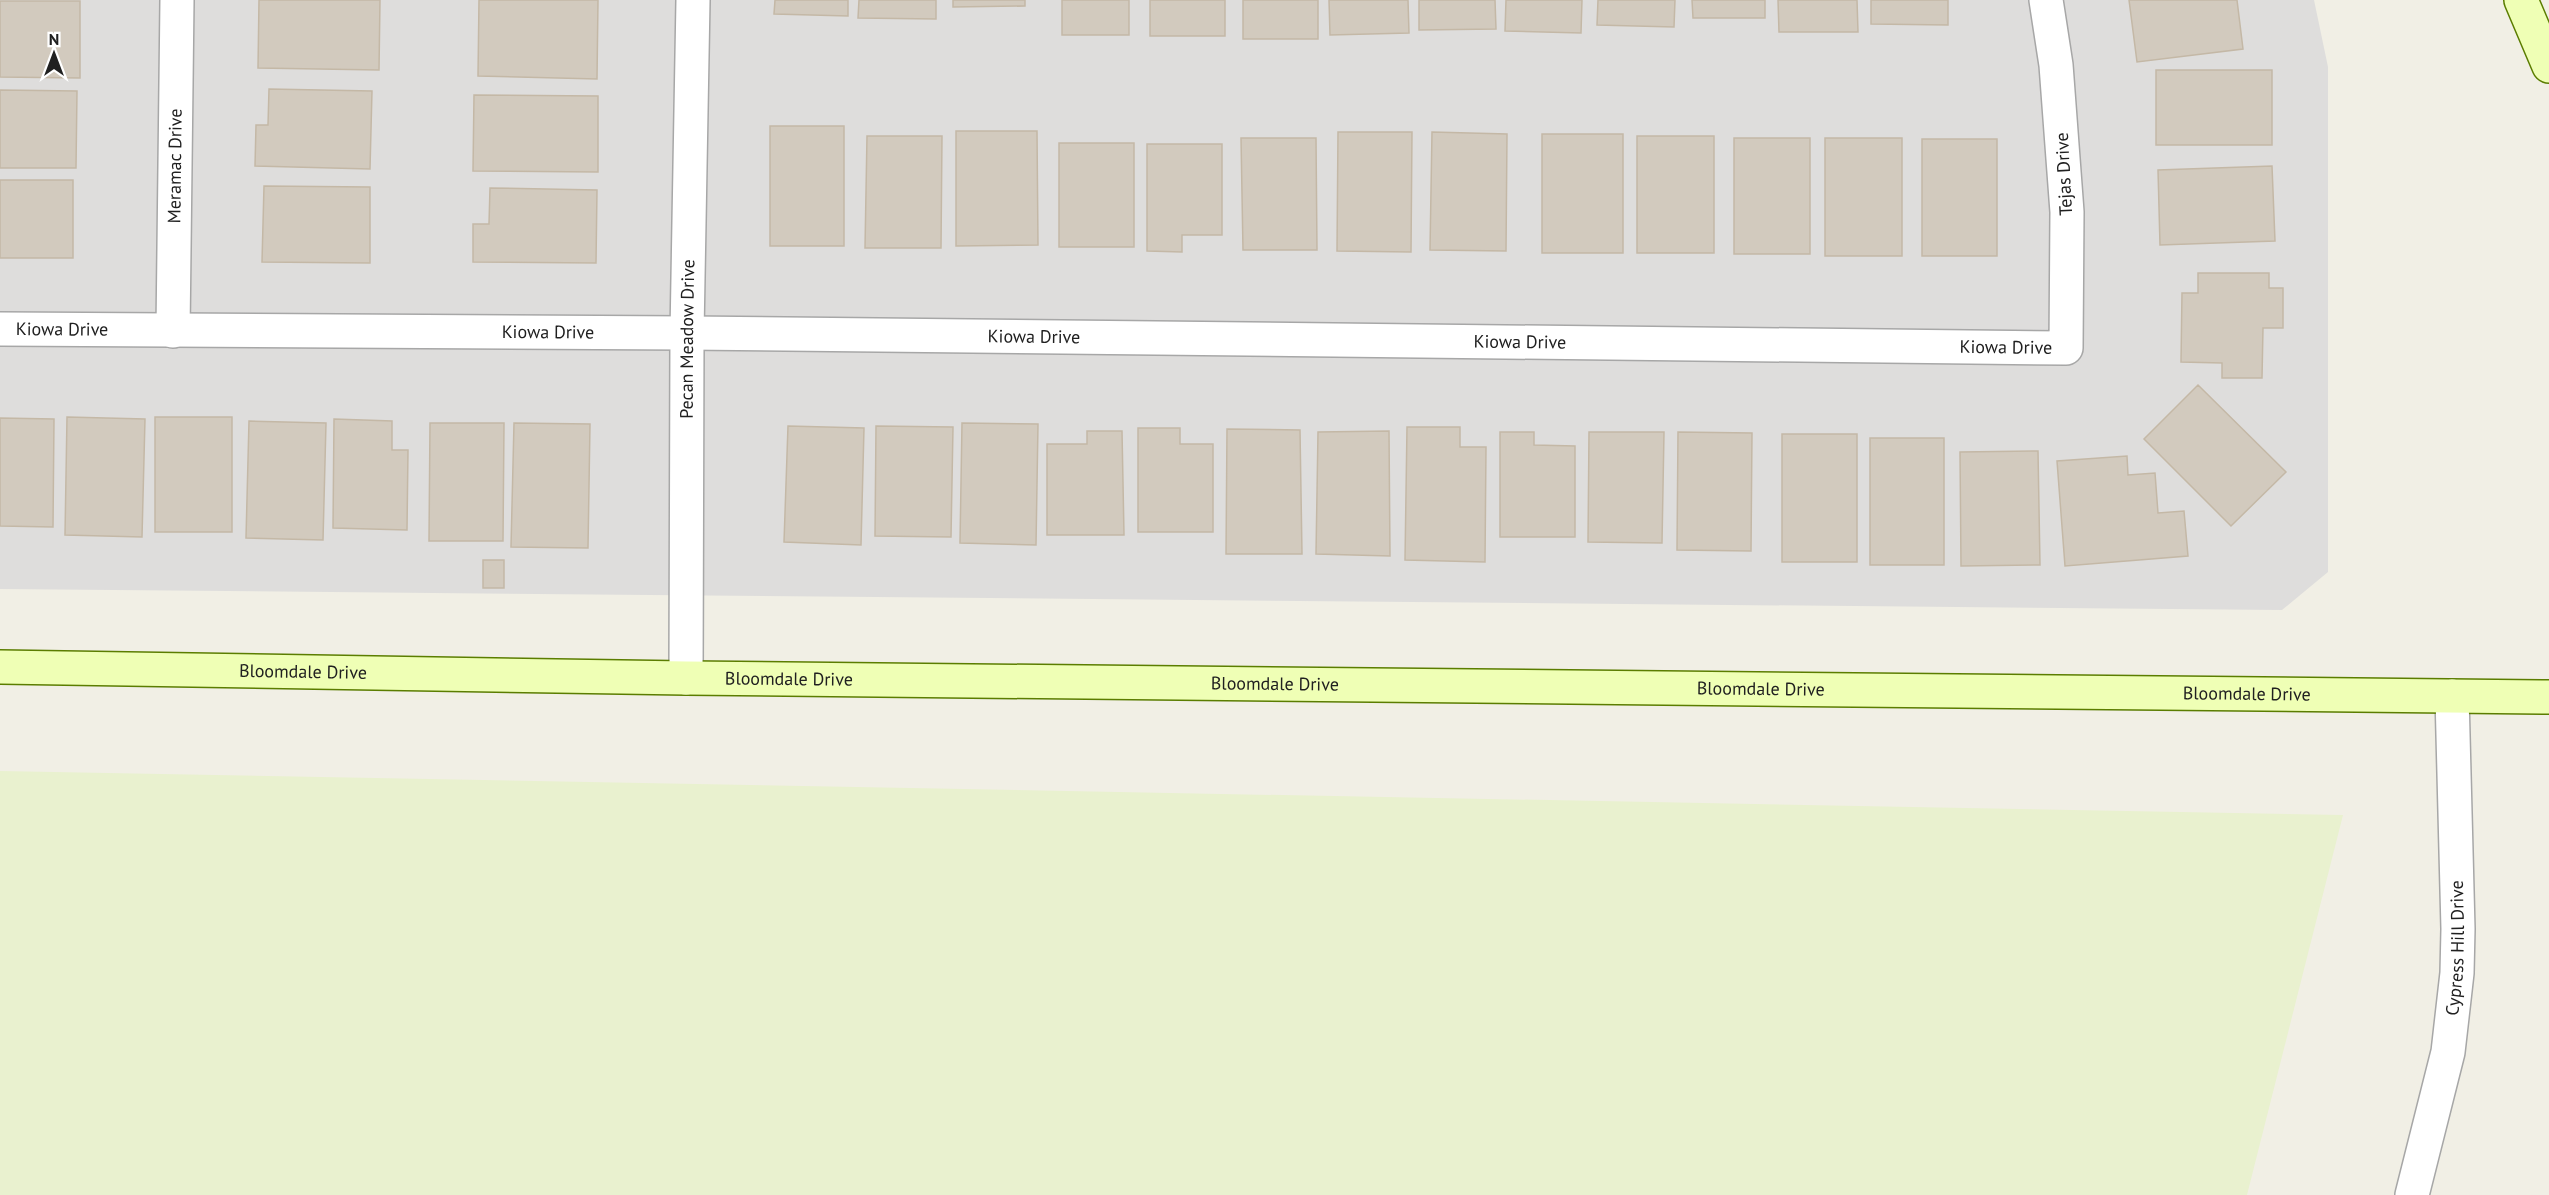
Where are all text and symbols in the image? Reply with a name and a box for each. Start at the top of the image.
north arrow [24,24,84,84]
text: N [49,29,59,49]
street label: Meramac Drive [162,108,187,224]
street label: Tejas Drive [2050,132,2077,216]
street label: Pecan Meadow Drive [675,259,699,419]
street label: Kiowa Drive [16,317,108,341]
street label: Kiowa Drive [502,320,594,343]
street label: Kiowa Drive [988,324,1080,348]
street label: Kiowa Drive [1474,330,1566,354]
street label: Kiowa Drive [1959,335,2052,359]
street label: Bloomdale Drive [239,659,367,684]
street label: Bloomdale Drive [725,666,853,691]
street label: Bloomdale Drive [1211,671,1339,696]
street label: Bloomdale Drive [1697,676,1825,701]
street label: Bloomdale Drive [2183,681,2311,706]
street label: Cypress Hill Drive [2440,880,2469,1017]

